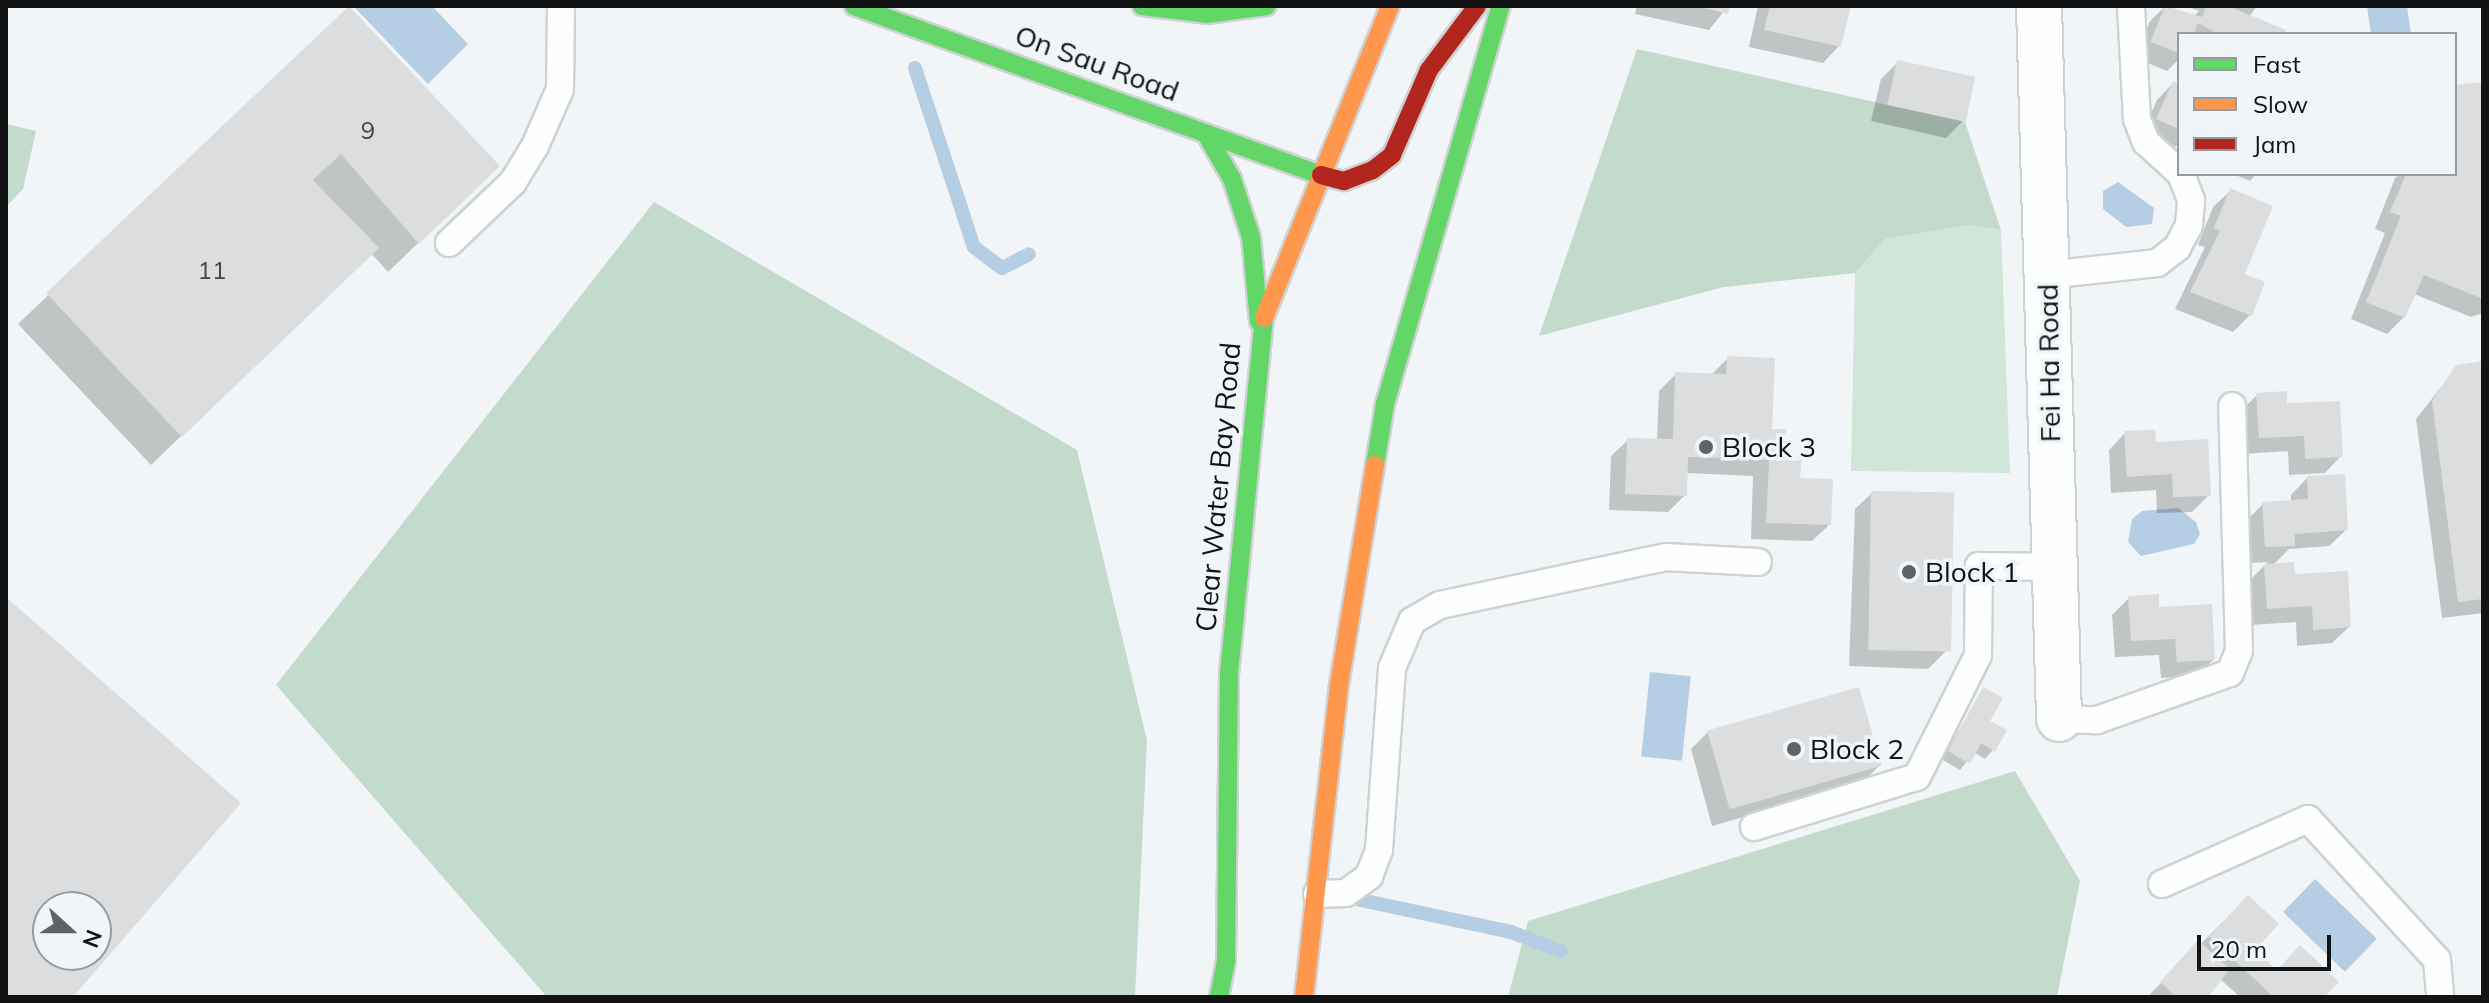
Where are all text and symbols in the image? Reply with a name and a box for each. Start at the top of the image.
street label: On Sau Road [1011,18,1183,108]
legend [2177,32,2457,176]
text: Fast [2253,49,2301,79]
text: Slow [2253,89,2308,119]
house number: 9 [361,117,375,145]
text: Jam [2253,129,2296,159]
house number: 11 [198,257,226,285]
street label: Fei Ha Road [2031,283,2067,443]
street label: Clear Water Bay Road [1189,341,1247,633]
place label: Block 3 [1722,430,1816,464]
marker: Block 3 [1697,438,1715,456]
place label: Block 1 [1925,555,2019,589]
marker: Block 1 [1900,563,1918,581]
place label: Block 2 [1810,732,1904,766]
marker: Block 2 [1785,740,1803,758]
north arrow [32,891,112,971]
scale bar [2201,919,2335,969]
text: N [76,926,109,952]
text: 20 m [2211,934,2267,964]

